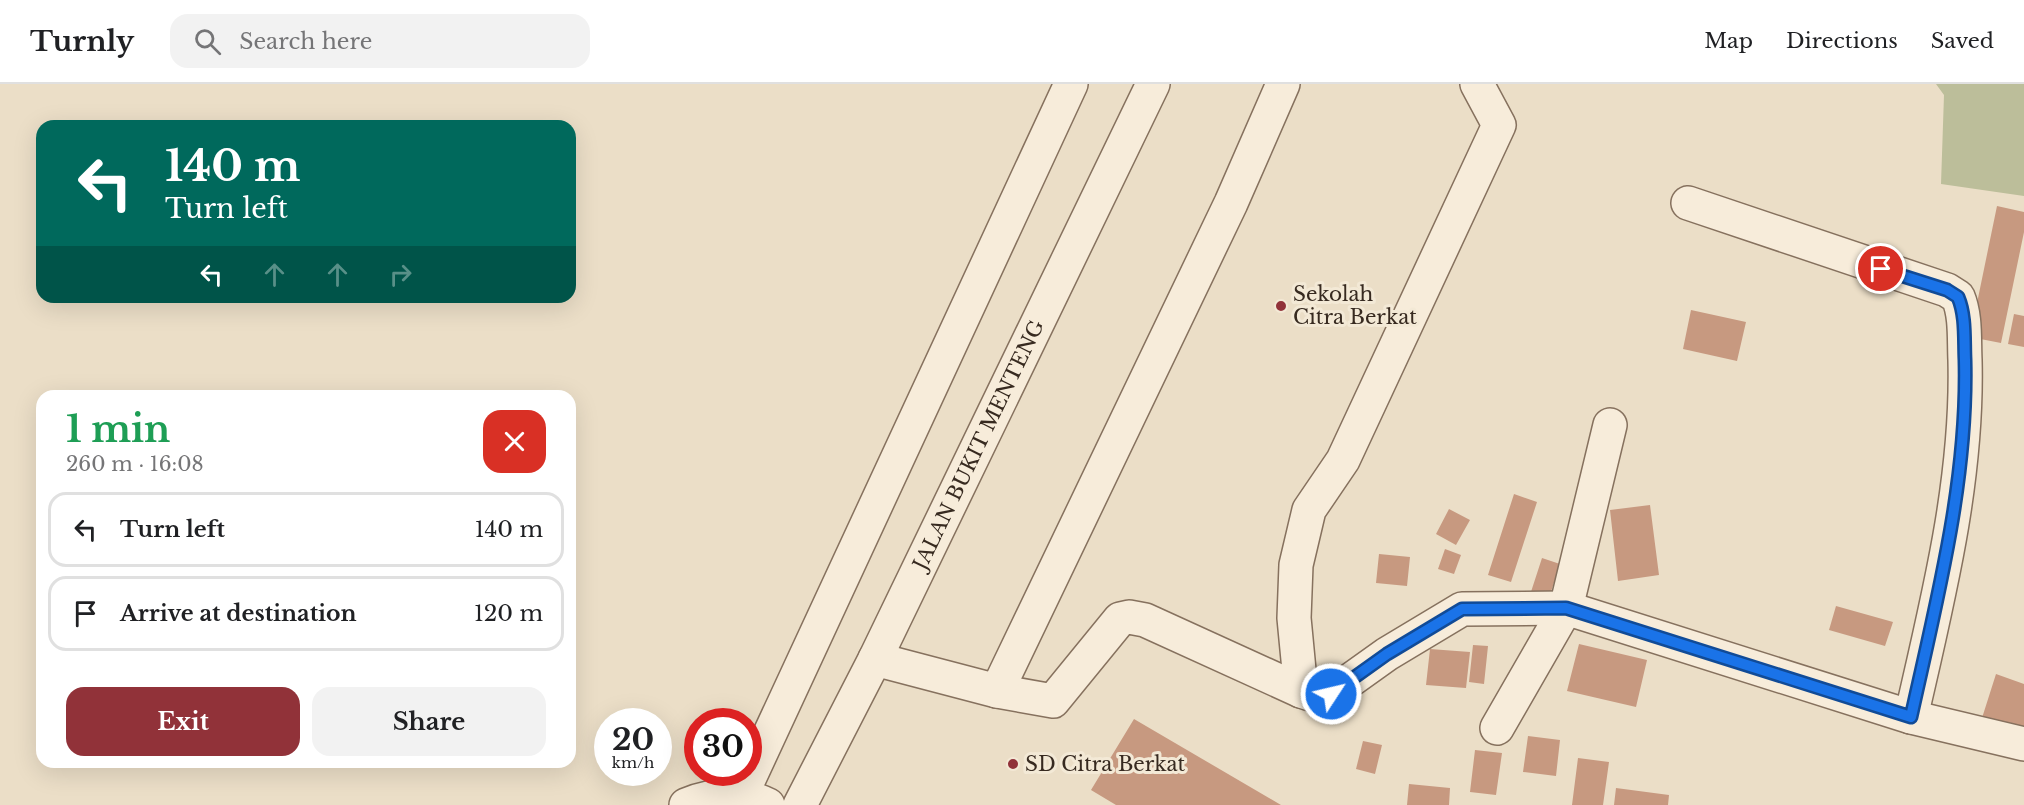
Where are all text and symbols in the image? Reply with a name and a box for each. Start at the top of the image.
search box [170,14,590,68]
text: Turnly [30,24,134,59]
icon: search [191,25,224,58]
text: Search here [239,28,372,55]
text: Map [1704,28,1753,54]
text: Directions [1786,28,1898,54]
text: Saved [1931,28,1994,54]
text: 140 m [165,140,301,192]
icon: left [66,144,144,222]
text: Turn left [165,192,288,225]
pin [1855,243,1906,294]
icon: arrive [1864,252,1897,285]
icon: left [195,258,228,291]
icon: ahead [258,258,291,291]
icon: ahead [321,258,354,291]
icon: right [384,258,417,291]
place label: Sekolah Citra Berkat [1293,282,1417,329]
marker: Sekolah Citra Berkat [1274,299,1288,313]
street label: JALAN BUKIT MENTENG [907,316,1049,576]
text: 1 min [66,407,170,452]
button: close [483,410,546,473]
text: 260 m · 16:08 [66,452,204,476]
icon: left [69,513,102,546]
text: Turn left [120,516,225,543]
text: 140 m [475,516,543,543]
icon: arrive [69,597,102,630]
text: Arrive at destination [120,600,357,627]
text: 120 m [474,600,543,627]
position arrow [1299,662,1363,726]
button: Exit [66,687,300,756]
button: Share [312,687,546,756]
speed limit sign: 30 [684,708,762,786]
text: 20 [612,721,654,758]
place label: SD Citra Berkat [1025,752,1186,776]
text: km/h [612,753,654,772]
marker: SD Citra Berkat [1006,757,1020,771]

